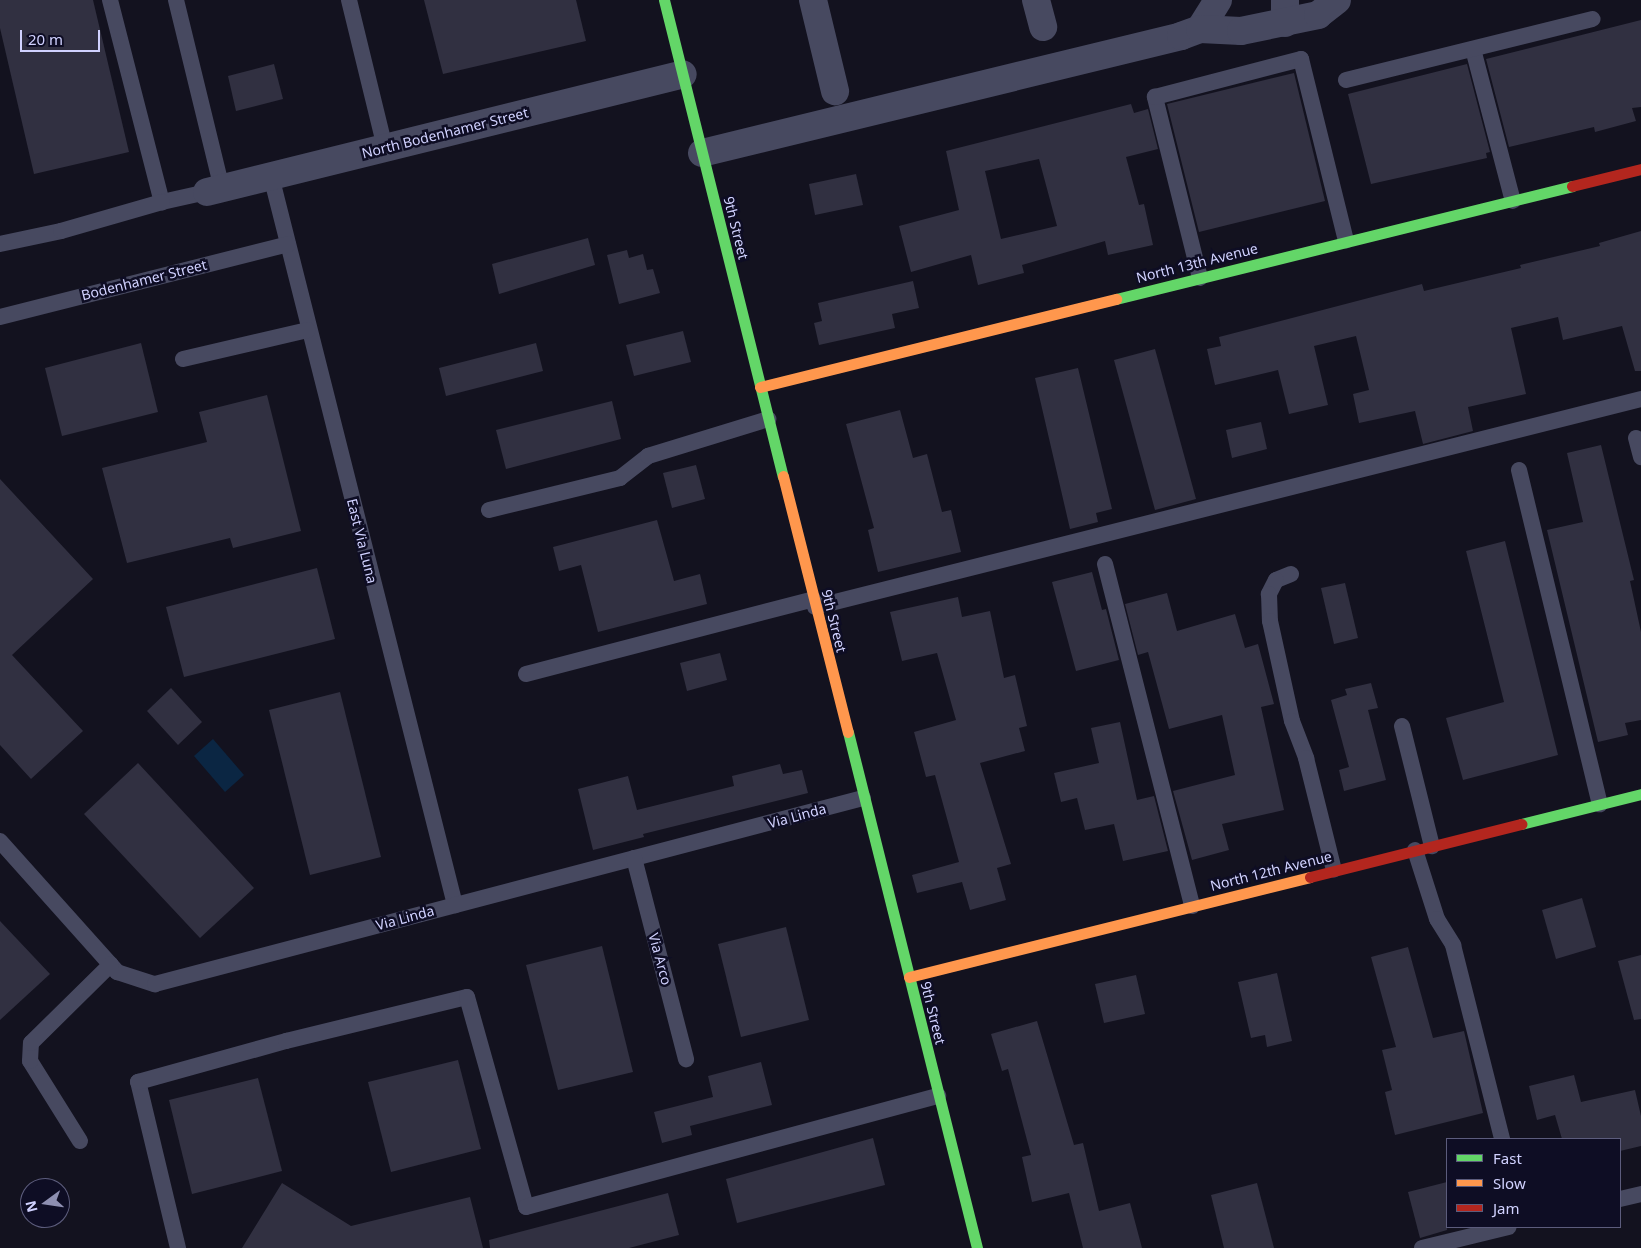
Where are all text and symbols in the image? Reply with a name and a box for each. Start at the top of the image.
scale bar [22,20,102,52]
text: 20 m [28,29,63,49]
street label: North Bodenhamer Street [360,104,530,162]
street label: 9th Street [720,195,752,261]
street label: North 13th Avenue [1134,240,1260,286]
street label: Bodenhamer Street [80,256,208,304]
street label: East Via Luna [343,497,381,585]
street label: 9th Street [818,588,850,654]
street label: Via Linda [766,800,828,832]
street label: North 12th Avenue [1208,848,1334,894]
street label: Via Linda [374,902,436,934]
street label: Via Arco [645,931,675,987]
street label: 9th Street [917,980,949,1046]
legend [1446,1138,1621,1228]
text: Fast [1493,1148,1522,1168]
text: Slow [1493,1173,1526,1193]
north arrow [20,1178,70,1228]
text: Jam [1493,1198,1520,1218]
text: N [20,1199,42,1214]

